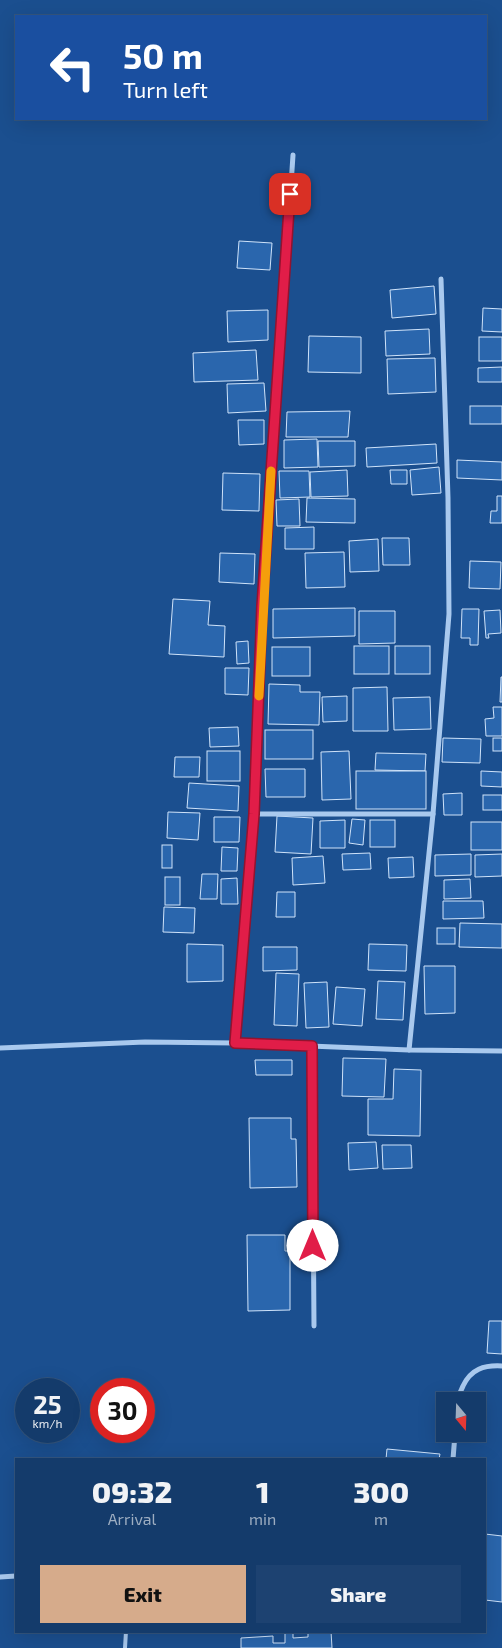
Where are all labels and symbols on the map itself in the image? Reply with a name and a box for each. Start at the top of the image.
pin [269,173,311,215]
position arrow [286,1219,338,1271]
speed limit sign: 30 [90,1378,155,1443]
north arrow [436,1392,486,1442]

